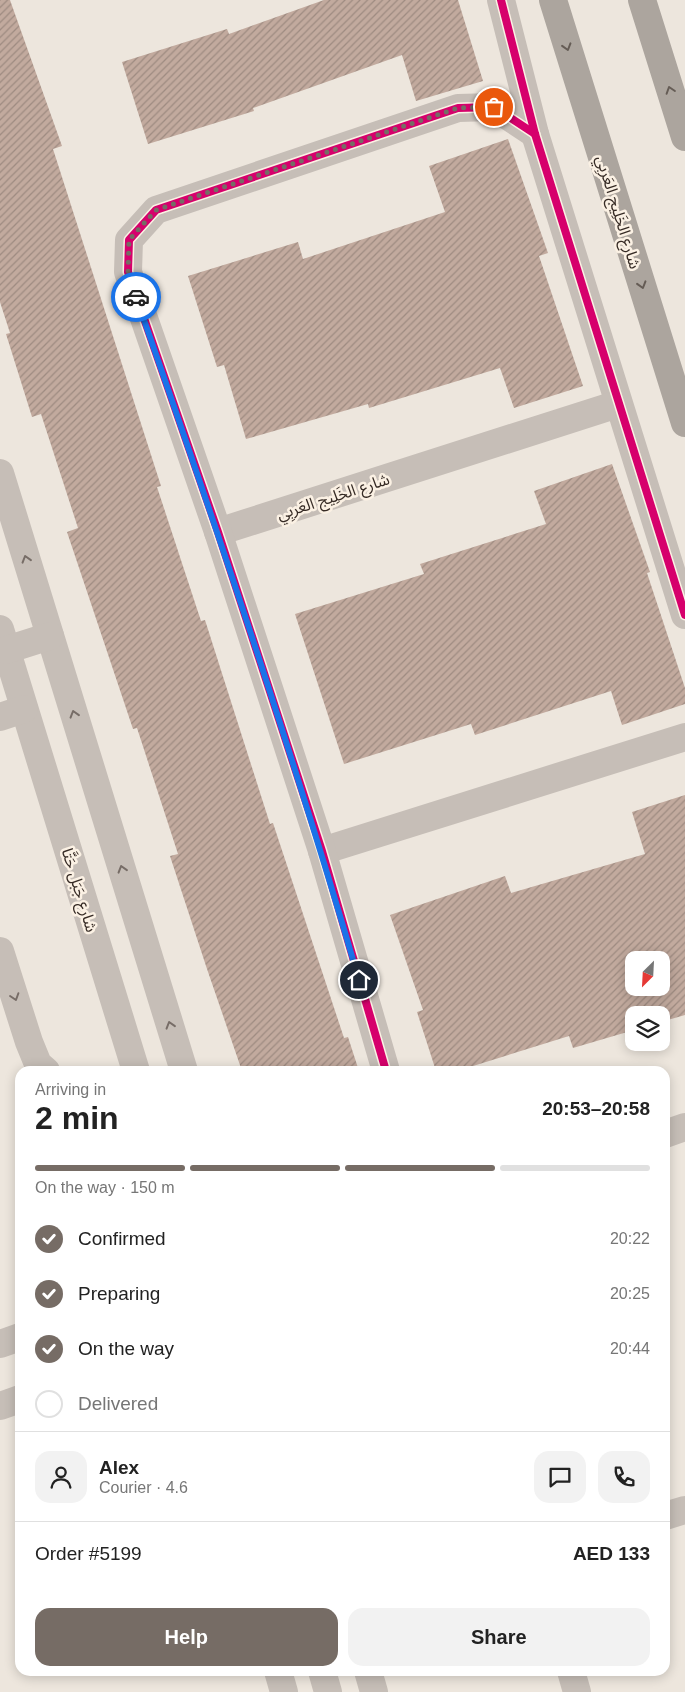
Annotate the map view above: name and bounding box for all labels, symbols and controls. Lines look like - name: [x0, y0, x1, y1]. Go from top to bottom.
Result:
- one-way arrow: [562, 42, 572, 50]
- pin: [473, 86, 515, 128]
- one-way arrow: [666, 87, 676, 95]
- icon: bag: [480, 93, 508, 121]
- street label: شارع الخَلِيج العَربِي: [589, 153, 644, 272]
- courier: [111, 272, 161, 322]
- one-way arrow: [636, 281, 646, 289]
- icon: car: [122, 283, 150, 311]
- street label: شارع الخَلِيج العَربِي: [275, 470, 393, 527]
- one-way arrow: [22, 555, 32, 563]
- one-way arrow: [70, 710, 80, 719]
- street label: شارع جَبَل حَتَّا: [55, 846, 102, 935]
- one-way arrow: [118, 866, 128, 874]
- north arrow: [625, 951, 670, 996]
- map controls: [625, 951, 670, 1051]
- pin: [338, 959, 380, 1001]
- icon: home: [345, 966, 373, 994]
- one-way arrow: [9, 993, 19, 1001]
- button: layers: [625, 1006, 670, 1051]
- one-way arrow: [166, 1021, 176, 1029]
- text: Arriving in: [35, 1081, 106, 1098]
- text: 20:53–20:58: [542, 1098, 650, 1119]
- text: 2 min: [35, 1100, 119, 1136]
- text: On the way · 150 m: [35, 1179, 175, 1196]
- icon: check: [35, 1225, 63, 1253]
- text: Confirmed: [78, 1228, 166, 1249]
- text: 20:22: [610, 1230, 650, 1247]
- icon: check: [35, 1280, 63, 1308]
- text: Preparing: [78, 1283, 160, 1304]
- text: 20:25: [610, 1285, 650, 1302]
- icon: check: [35, 1335, 63, 1363]
- text: On the way: [78, 1338, 174, 1359]
- text: 20:44: [610, 1340, 650, 1357]
- text: Delivered: [78, 1393, 158, 1414]
- button: person: [35, 1451, 87, 1503]
- button: chat: [534, 1451, 586, 1503]
- button: phone: [598, 1451, 650, 1503]
- text: Alex: [99, 1457, 139, 1478]
- text: Courier · 4.6: [99, 1479, 188, 1496]
- text: Order #5199: [35, 1543, 142, 1564]
- text: AED 133: [573, 1543, 650, 1564]
- button: Help: [35, 1608, 338, 1666]
- button: Share: [348, 1608, 650, 1666]

